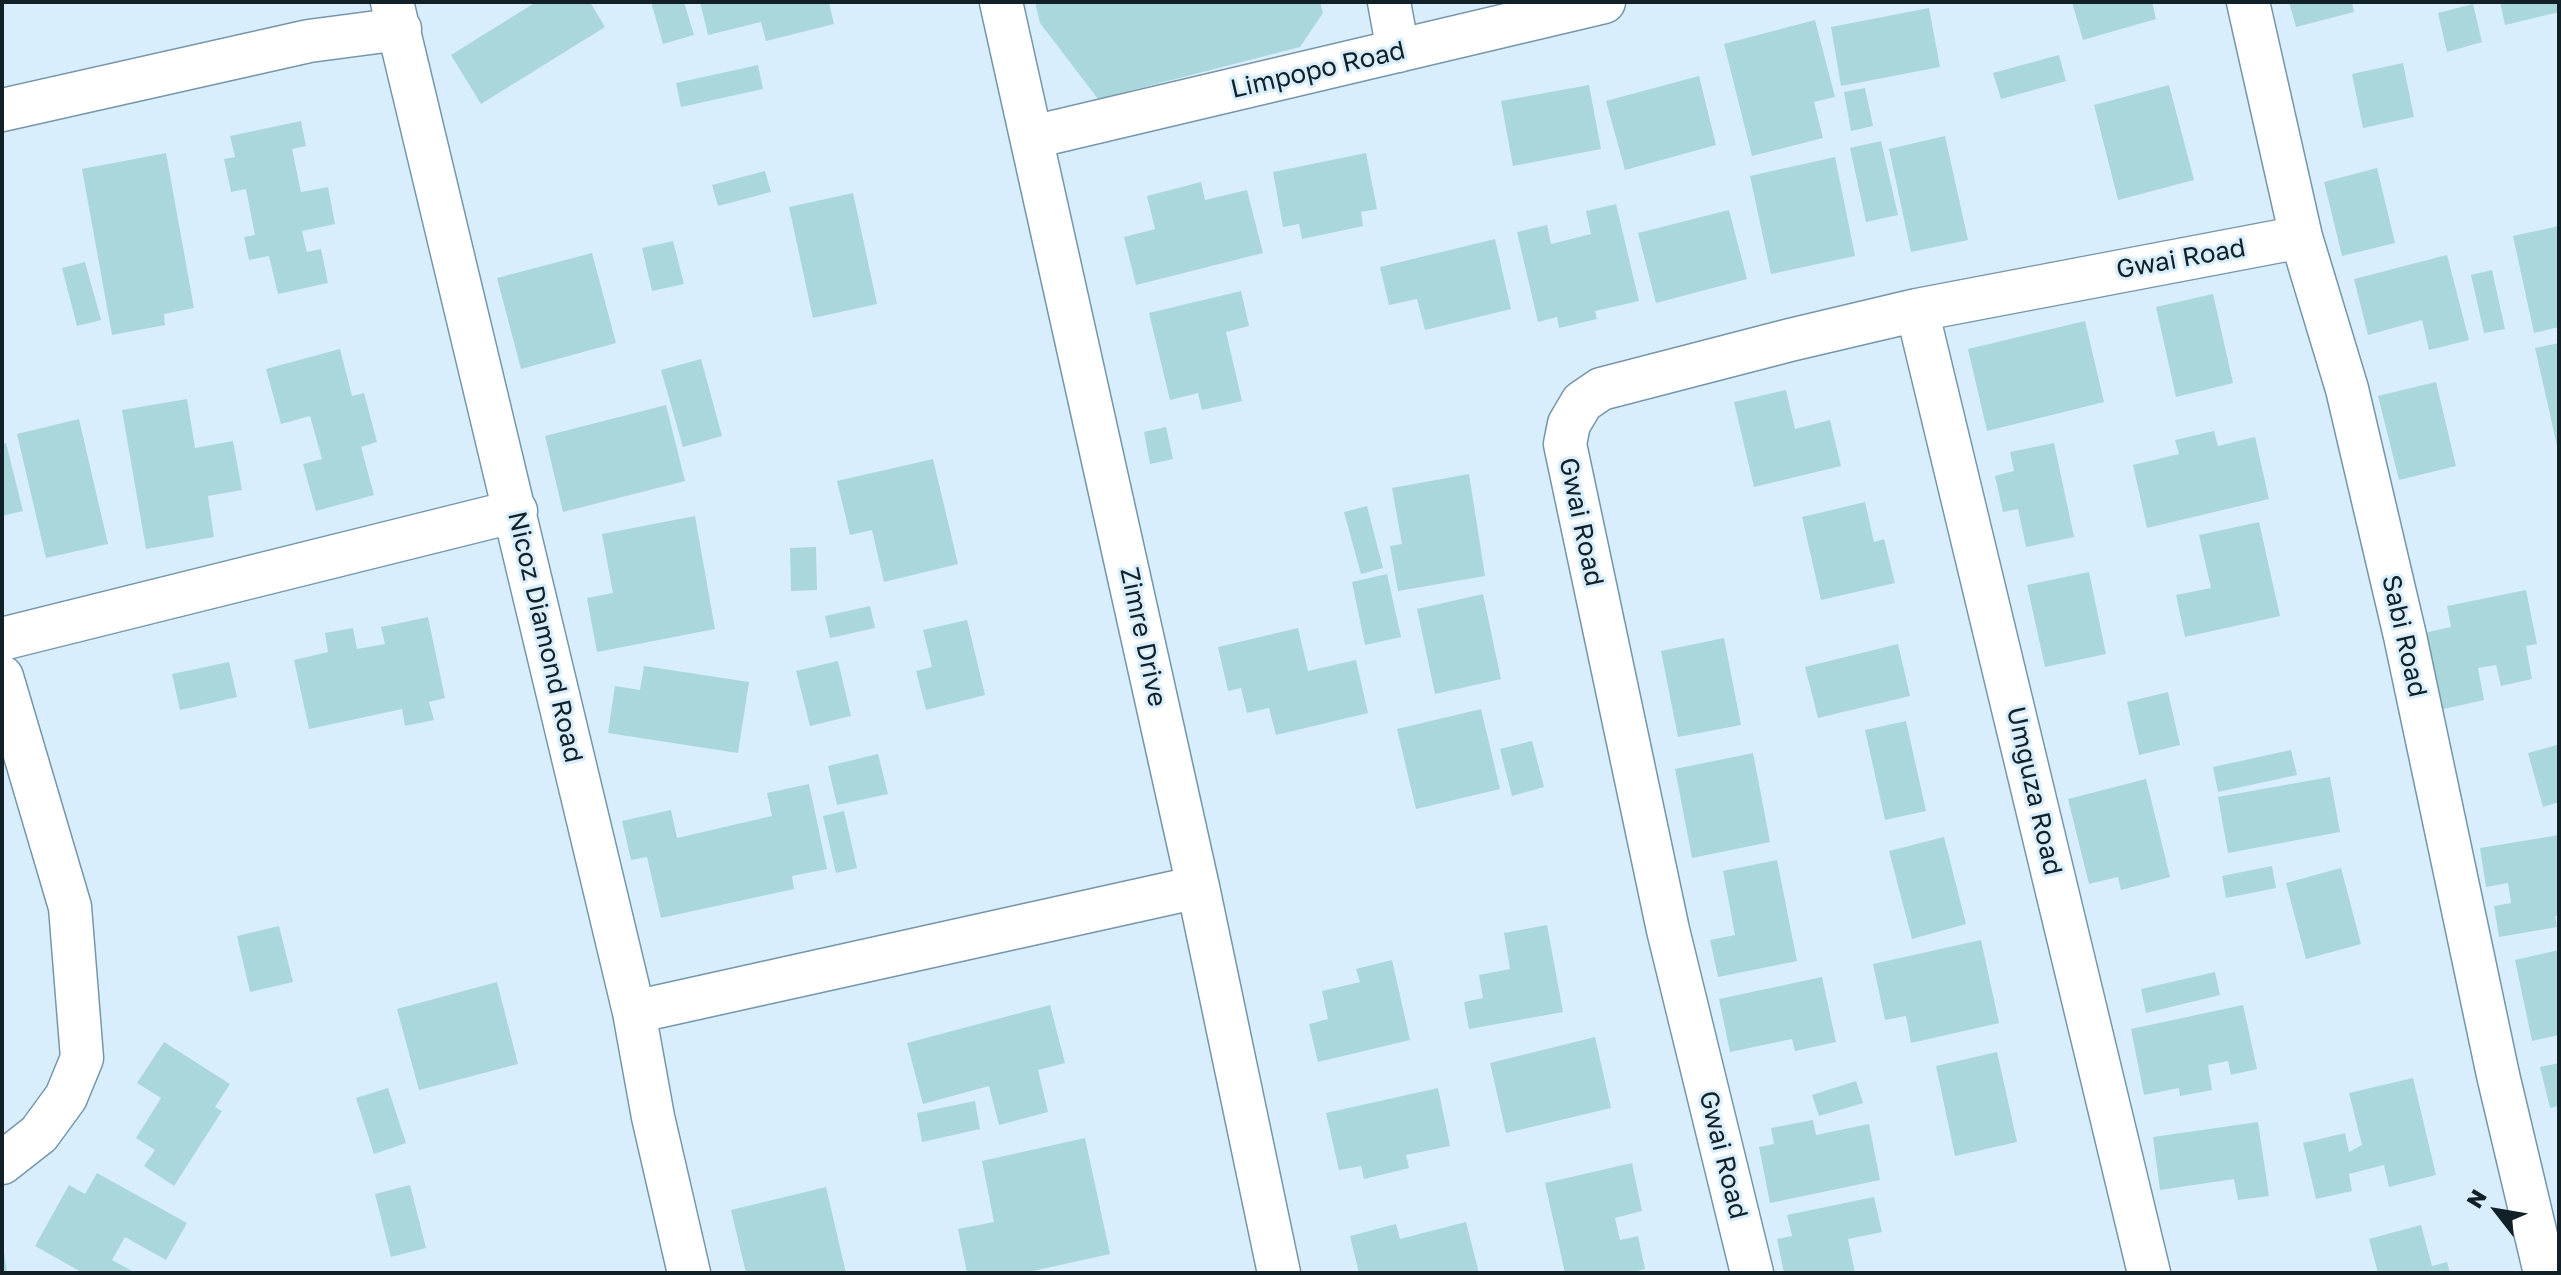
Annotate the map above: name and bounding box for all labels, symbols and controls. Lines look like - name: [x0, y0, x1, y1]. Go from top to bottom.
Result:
- street label: Limpopo Road: [1228, 35, 1408, 105]
- street label: Gwai Road: [2114, 232, 2248, 286]
- street label: Gwai Road: [1552, 455, 1610, 589]
- street label: Nicoz Diamond Road: [501, 508, 589, 766]
- street label: Zimre Drive: [1113, 565, 1173, 709]
- street label: Sabi Road: [2375, 572, 2433, 700]
- street label: Umguza Road: [1999, 704, 2069, 878]
- street label: Gwai Road: [1692, 1088, 1754, 1222]
- north arrow: [2457, 1171, 2537, 1251]
- text: N: [2460, 1184, 2492, 1213]

